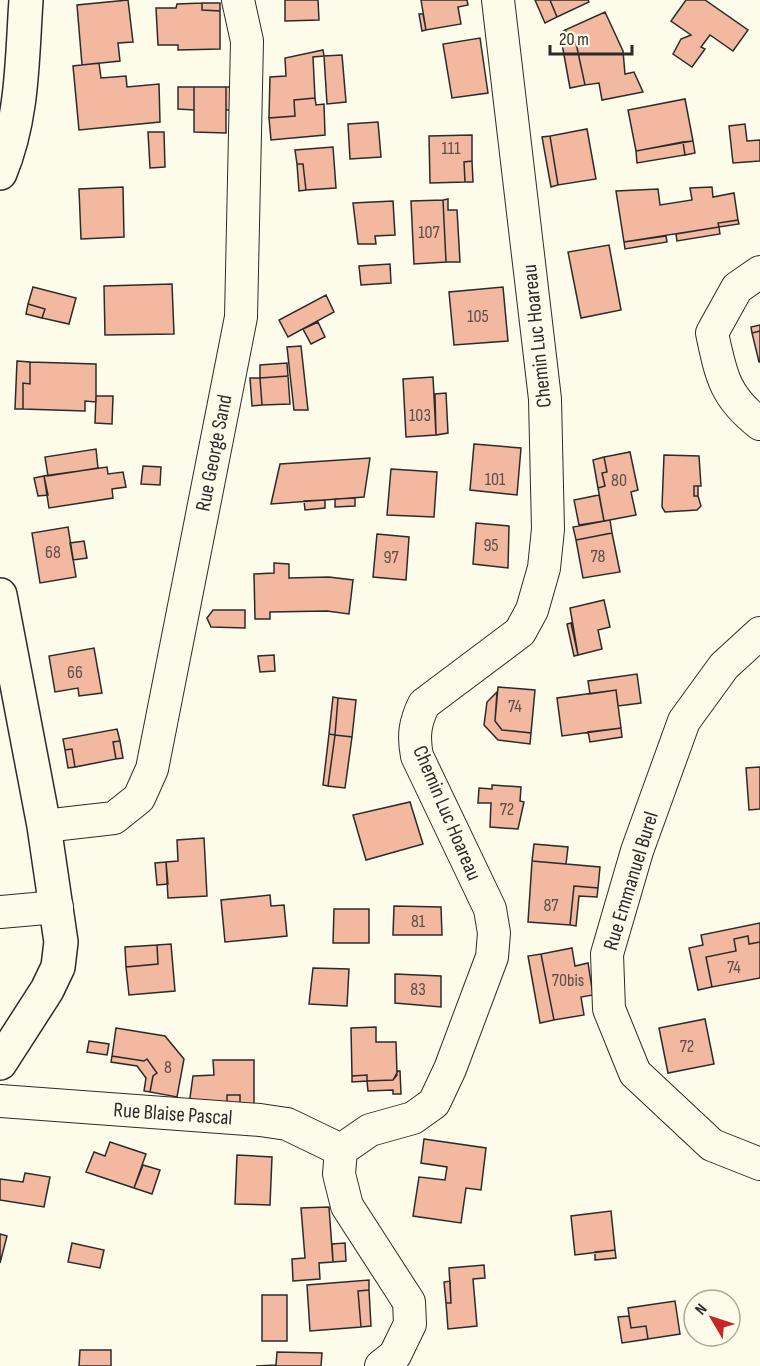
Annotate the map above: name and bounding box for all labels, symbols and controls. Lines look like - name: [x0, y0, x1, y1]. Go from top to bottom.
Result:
- scale bar: [550, 18, 632, 56]
- text: 20 m: [559, 29, 589, 50]
- house number: 111: [442, 138, 461, 159]
- house number: 107: [418, 222, 441, 243]
- street label: Chemin Luc Hoareau: [517, 263, 557, 409]
- house number: 105: [467, 306, 489, 327]
- street label: Rue George Sand: [190, 393, 238, 513]
- house number: 103: [409, 405, 431, 426]
- house number: 101: [485, 469, 506, 490]
- house number: 80: [611, 470, 627, 491]
- house number: 95: [483, 535, 499, 556]
- house number: 68: [45, 542, 61, 563]
- house number: 78: [590, 546, 606, 567]
- house number: 97: [383, 547, 399, 568]
- house number: 66: [67, 662, 83, 683]
- house number: 74: [508, 696, 522, 717]
- street label: Chemin Luc Hoareau: [407, 742, 487, 884]
- house number: 72: [500, 799, 514, 820]
- street label: Rue Emmanuel Burel: [598, 809, 664, 953]
- house number: 87: [543, 895, 559, 916]
- house number: 81: [411, 911, 426, 932]
- house number: 74: [727, 957, 741, 978]
- house number: 70bis: [552, 970, 584, 991]
- house number: 83: [410, 979, 426, 1000]
- house number: 72: [680, 1036, 694, 1057]
- house number: 8: [164, 1057, 172, 1078]
- street label: Rue Blaise Pascal: [113, 1097, 233, 1131]
- north arrow: [682, 1288, 742, 1348]
- text: N: [691, 1300, 712, 1319]

